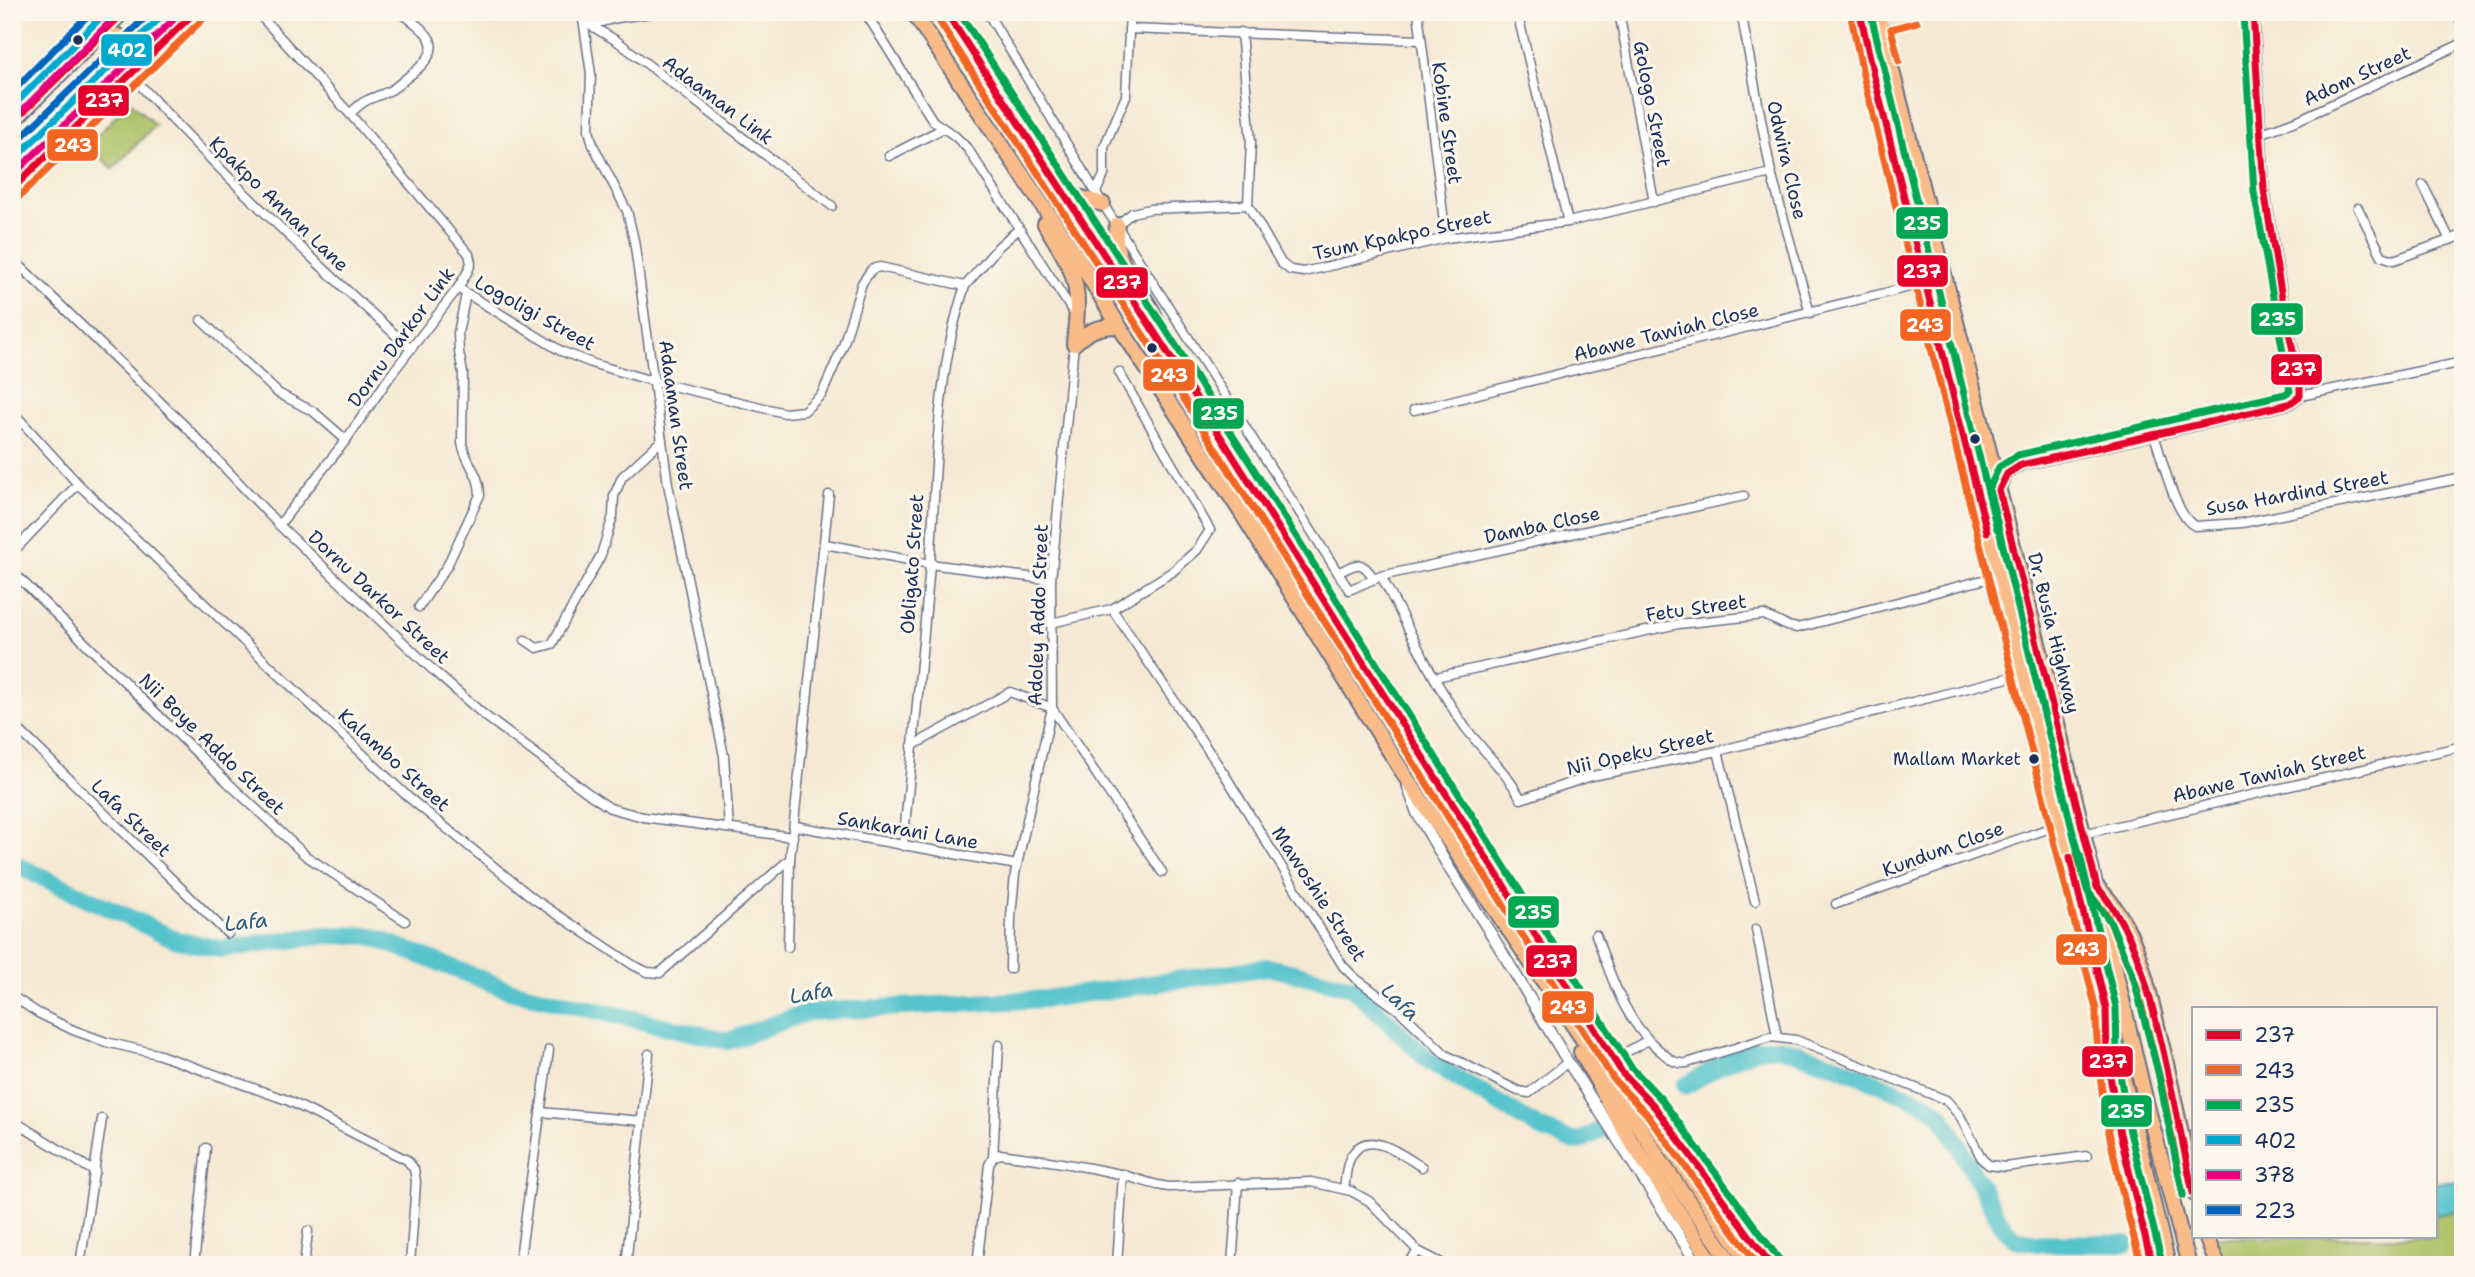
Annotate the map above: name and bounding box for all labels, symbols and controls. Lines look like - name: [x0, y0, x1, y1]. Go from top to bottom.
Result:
- unlabelled marker: [71, 33, 85, 47]
- line badge: 402: [100, 33, 153, 67]
- text: 402: [107, 38, 147, 63]
- street label: Gologo Street: [1628, 39, 1676, 169]
- street label: Adom Street: [2299, 40, 2415, 112]
- street label: Adaaman Link: [657, 50, 779, 150]
- street label: Kobine Street: [1426, 60, 1468, 186]
- line badge: 237: [77, 84, 130, 117]
- text: 237: [85, 88, 123, 113]
- street label: Odwira Close: [1761, 98, 1813, 222]
- line badge: 243: [46, 128, 99, 162]
- street label: Kpakpo Annan Lane: [204, 131, 354, 277]
- text: 243: [54, 133, 92, 158]
- street label: Tsum Kpakpo Street: [1311, 204, 1493, 266]
- line badge: 235: [1895, 206, 1949, 240]
- text: 235: [1903, 211, 1941, 236]
- line badge: 237: [1896, 254, 1949, 288]
- text: 237: [1903, 259, 1941, 284]
- street label: Dornu Darkor Link: [342, 262, 460, 412]
- line badge: 237: [1095, 266, 1149, 299]
- street label: Logoligi Street: [470, 270, 600, 356]
- text: 237: [1103, 270, 1141, 295]
- street label: Abawe Tawiah Close: [1571, 297, 1761, 367]
- line badge: 235: [2250, 302, 2304, 336]
- text: 235: [2258, 307, 2296, 332]
- line badge: 243: [1899, 308, 1952, 342]
- text: 243: [1906, 313, 1944, 338]
- street label: Adaaman Street: [653, 338, 699, 492]
- unlabelled marker: [1145, 341, 1159, 355]
- line badge: 237: [2270, 353, 2323, 386]
- text: 237: [2278, 357, 2316, 382]
- line badge: 243: [1142, 358, 1196, 392]
- text: 243: [1150, 363, 1188, 388]
- line badge: 235: [1192, 397, 1245, 430]
- text: 235: [1200, 401, 1238, 426]
- unlabelled marker: [1968, 432, 1982, 446]
- street label: Susa Hardind Street: [2204, 465, 2390, 521]
- street label: Obligato Street: [895, 493, 929, 635]
- street label: Damba Close: [1482, 501, 1602, 549]
- street label: Adoley Addo Street: [1022, 524, 1054, 706]
- street label: Dornu Darkor Street: [303, 525, 455, 669]
- street label: Dr. Busia Highway: [2022, 550, 2086, 716]
- street label: Fetu Street: [1644, 589, 1748, 627]
- street label: Nii Boye Addo Street: [134, 668, 290, 820]
- street label: Kalambo Street: [333, 703, 455, 817]
- street label: Nii Opeku Street: [1564, 723, 1716, 781]
- street label: Abawe Tawiah Street: [2170, 740, 2368, 808]
- place label: Mallam Market: [1893, 748, 2021, 770]
- marker: Mallam Market: [2027, 752, 2041, 766]
- street label: Lafa Street: [86, 774, 176, 862]
- street label: Sankarani Lane: [836, 805, 980, 855]
- street label: Kundum Close: [1879, 815, 2007, 883]
- street label: Mawoshie Street: [1266, 822, 1372, 966]
- line badge: 235: [1507, 895, 1560, 929]
- text: 235: [1514, 900, 1552, 925]
- water label: Lafa: [223, 906, 269, 938]
- line badge: 243: [2055, 933, 2108, 966]
- text: 243: [2062, 937, 2100, 962]
- line badge: 237: [1525, 944, 1578, 978]
- text: 237: [1533, 949, 1571, 974]
- water label: Lafa: [787, 975, 835, 1011]
- water label: Lafa: [1375, 977, 1425, 1027]
- line badge: 243: [1541, 990, 1595, 1024]
- text: 243: [1549, 995, 1587, 1020]
- legend: [2192, 1007, 2436, 1238]
- text: 237: [2254, 1021, 2295, 1049]
- line badge: 237: [2081, 1045, 2134, 1078]
- text: 237: [2089, 1049, 2127, 1074]
- text: 243: [2254, 1057, 2295, 1085]
- text: 235: [2254, 1091, 2295, 1119]
- line badge: 235: [2100, 1094, 2153, 1128]
- text: 235: [2107, 1099, 2145, 1124]
- text: 402: [2254, 1127, 2297, 1155]
- text: 378: [2254, 1161, 2295, 1189]
- text: 223: [2254, 1197, 2296, 1225]

